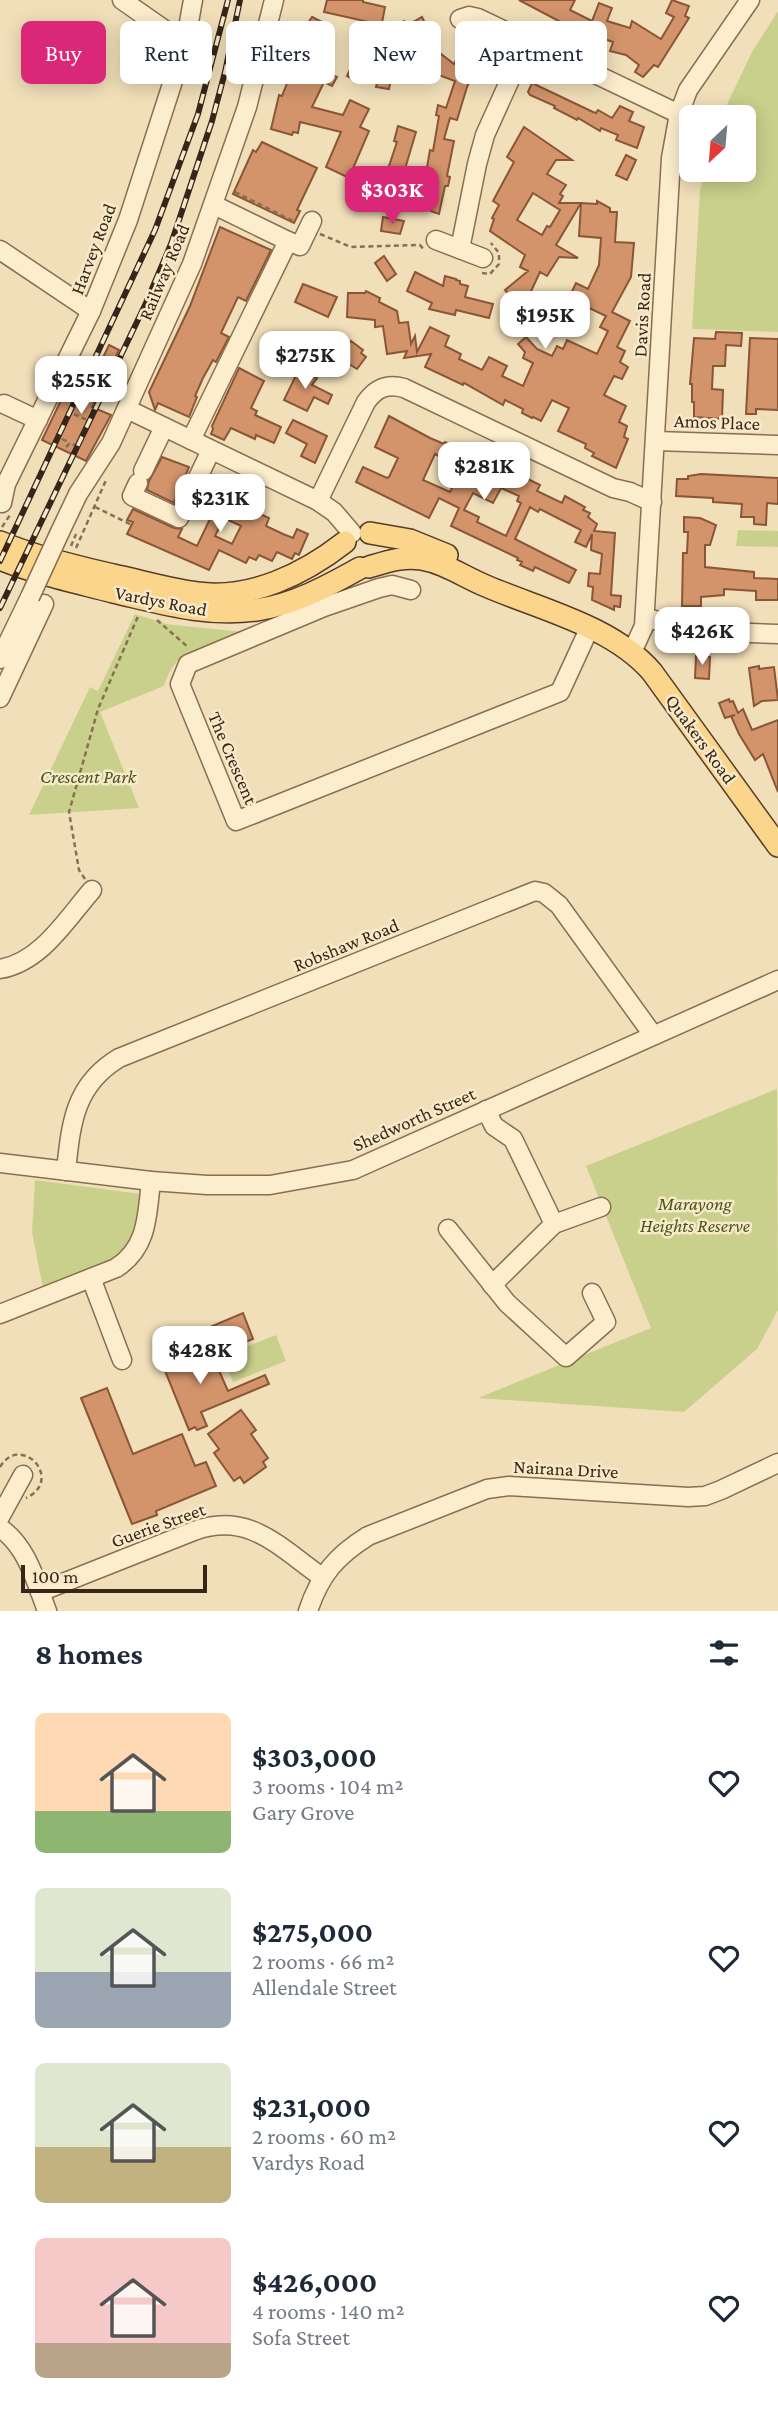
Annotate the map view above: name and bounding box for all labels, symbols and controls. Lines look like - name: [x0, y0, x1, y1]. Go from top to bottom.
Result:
- chip: Buy: [21, 21, 106, 84]
- chip: Rent: [120, 21, 212, 84]
- chip: Filters: [226, 21, 335, 84]
- chip: New: [349, 21, 441, 84]
- chip: Apartment: [455, 21, 607, 84]
- north arrow: [679, 105, 756, 182]
- map controls: [679, 105, 756, 182]
- pin: $303K: [343, 166, 441, 226]
- text: $303K: [361, 176, 423, 202]
- street label: Harvey Road: [66, 201, 120, 297]
- street label: Railway Road: [134, 221, 194, 323]
- street label: Davis Road: [629, 272, 655, 358]
- pin: $195K: [496, 292, 594, 351]
- text: $195K: [516, 301, 574, 327]
- pin: $275K: [256, 332, 354, 391]
- text: $275K: [275, 341, 335, 367]
- pin: $255K: [32, 356, 130, 416]
- text: $255K: [51, 366, 111, 392]
- street label: Amos Place: [674, 410, 760, 434]
- pin: $281K: [435, 442, 533, 502]
- text: $281K: [454, 452, 514, 478]
- pin: $231K: [171, 475, 269, 534]
- text: $231K: [191, 484, 249, 510]
- street label: Vardys Road: [113, 582, 209, 620]
- pin: $426K: [653, 608, 751, 667]
- text: $426K: [671, 617, 733, 643]
- street label: Quakers Road: [662, 690, 740, 788]
- street label: The Crescent: [204, 709, 262, 808]
- park label: Crescent Park: [40, 766, 137, 787]
- street label: Robshaw Road: [290, 914, 402, 976]
- street label: Shedworth Street: [349, 1082, 479, 1155]
- park label: Marayong Heights Reserve: [640, 1193, 750, 1236]
- pin: $428K: [151, 1326, 249, 1386]
- text: $428K: [168, 1336, 232, 1362]
- street label: Nairana Drive: [513, 1456, 619, 1482]
- street label: Guerie Street: [108, 1498, 209, 1552]
- scale bar: [21, 1562, 206, 1594]
- text: 100 m: [32, 1566, 79, 1587]
- icon: filters: [705, 1634, 743, 1672]
- text: 8 homes: [35, 1637, 143, 1670]
- text: $303,000: [252, 1740, 377, 1773]
- icon: home: [91, 1741, 175, 1825]
- icon: heart: [705, 1764, 743, 1802]
- text: 3 rooms · 104 m²: [252, 1773, 404, 1799]
- text: Gary Grove: [252, 1799, 354, 1825]
- text: $275,000: [252, 1915, 373, 1948]
- icon: home: [91, 1916, 175, 2000]
- icon: heart: [705, 1939, 743, 1977]
- text: 2 rooms · 66 m²: [252, 1948, 395, 1974]
- text: Allendale Street: [252, 1974, 397, 2000]
- text: $231,000: [252, 2090, 371, 2123]
- icon: home: [91, 2091, 175, 2175]
- icon: heart: [705, 2114, 743, 2152]
- text: 2 rooms · 60 m²: [252, 2123, 396, 2149]
- text: Vardys Road: [252, 2149, 365, 2175]
- text: $426,000: [252, 2265, 377, 2298]
- icon: home: [91, 2266, 175, 2350]
- icon: heart: [705, 2289, 743, 2327]
- text: 4 rooms · 140 m²: [252, 2298, 404, 2324]
- text: Sofa Street: [252, 2324, 350, 2350]

